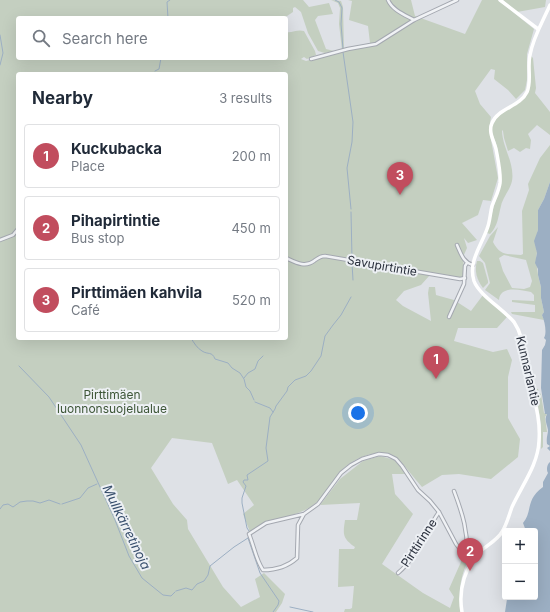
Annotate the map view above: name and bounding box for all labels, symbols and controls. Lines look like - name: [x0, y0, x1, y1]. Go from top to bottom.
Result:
- search box: [16, 16, 288, 60]
- icon: search: [30, 27, 52, 49]
- text: Search here: [62, 29, 148, 48]
- text: Nearby: [32, 88, 93, 108]
- text: 3 results: [219, 90, 272, 106]
- text: Kuckubacka: [71, 139, 162, 158]
- text: 1: [43, 148, 49, 164]
- text: 200 m: [232, 148, 271, 164]
- text: Place: [71, 158, 105, 174]
- pin: 3: [387, 162, 413, 195]
- text: Pihapirtintie: [71, 211, 160, 230]
- text: 2: [42, 220, 50, 236]
- text: 450 m: [231, 220, 271, 236]
- text: Bus stop: [71, 230, 124, 246]
- street label: Savupirtintie: [346, 252, 418, 279]
- text: Pirttimäen kahvila: [71, 283, 202, 302]
- text: 3: [42, 292, 50, 308]
- text: 520 m: [232, 292, 271, 308]
- text: Café: [71, 302, 100, 318]
- street label: Kunnarlantie: [513, 335, 544, 407]
- pin: 1: [423, 346, 449, 379]
- park label: Pirttimäen luonnonsuojelualue: [57, 387, 167, 416]
- your location: [348, 403, 368, 423]
- water label: Mullkärretinoja: [100, 482, 154, 572]
- street label: Pirttirinne: [397, 516, 440, 570]
- map controls: [502, 528, 538, 600]
- button: +: [502, 528, 538, 564]
- pin: 2: [457, 538, 483, 571]
- button: −: [502, 564, 538, 600]

